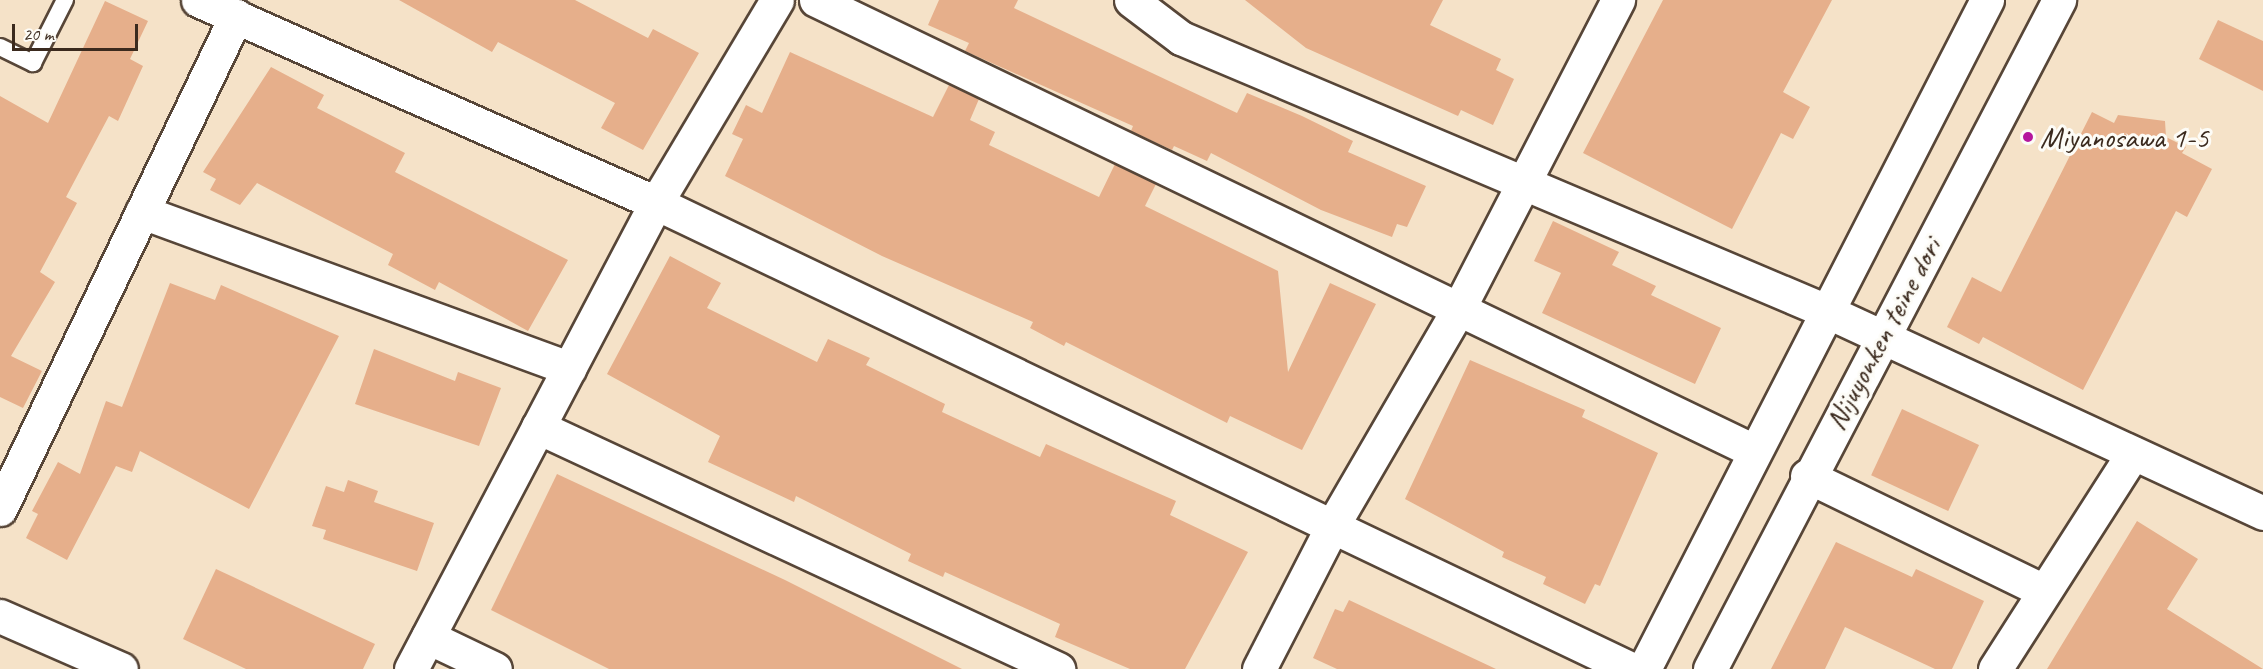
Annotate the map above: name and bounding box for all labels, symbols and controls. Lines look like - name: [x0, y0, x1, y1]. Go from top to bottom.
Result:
- scale bar: [15, 12, 141, 50]
- text: 20 m: [23, 23, 54, 45]
- place label: Miyanosawa 1-5: [2040, 119, 2208, 155]
- marker: Miyanosawa 1-5: [2021, 130, 2035, 144]
- street label: Nijuyonken teine dori: [1817, 232, 1949, 436]

